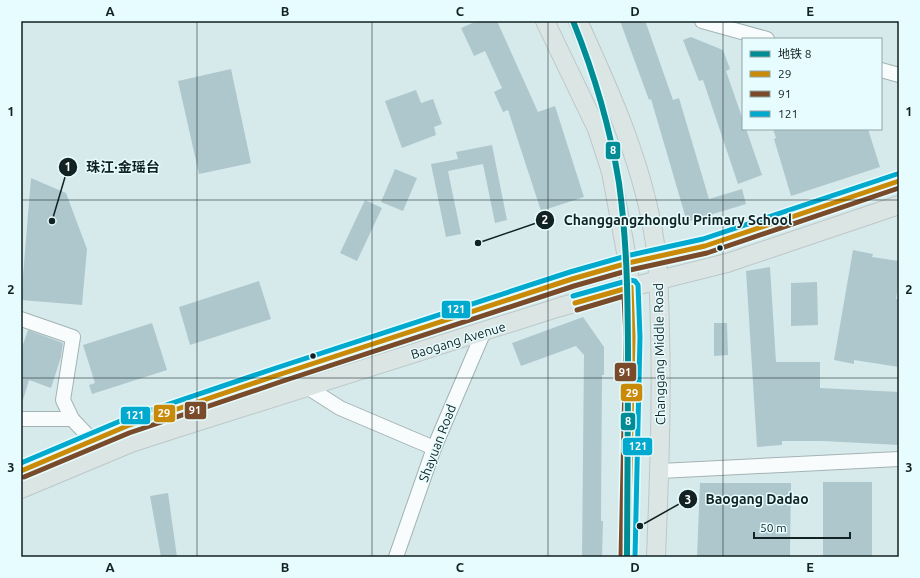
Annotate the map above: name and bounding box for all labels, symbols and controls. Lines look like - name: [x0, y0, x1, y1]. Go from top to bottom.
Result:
- text: A: [105, 4, 115, 18]
- text: B: [281, 4, 290, 18]
- text: C: [456, 4, 465, 18]
- text: D: [630, 4, 640, 18]
- text: E: [806, 4, 814, 18]
- legend: [742, 38, 882, 130]
- text: 地铁 8: [778, 47, 812, 60]
- text: 29: [778, 67, 792, 80]
- text: 91: [778, 87, 792, 100]
- text: 1: [7, 104, 15, 118]
- text: 1: [905, 104, 913, 118]
- text: 121: [778, 107, 798, 120]
- line badge: 8: [605, 141, 621, 160]
- text: 8: [610, 144, 616, 156]
- callout: 珠江·金瑶台: [58, 154, 168, 180]
- text: 珠江·金瑶台: [86, 159, 160, 175]
- text: 1: [65, 160, 71, 173]
- callout: Changgangzhonglu Primary School: [535, 207, 800, 233]
- text: Changgangzhonglu Primary School: [564, 212, 792, 228]
- text: 2: [542, 213, 549, 226]
- unlabelled marker: [715, 243, 725, 253]
- text: 2: [7, 282, 15, 296]
- text: 2: [905, 282, 913, 296]
- street label: Changgang Middle Road: [651, 283, 667, 425]
- line badge: 121: [441, 300, 471, 319]
- text: 121: [447, 303, 465, 315]
- street label: Baogang Avenue: [409, 319, 507, 361]
- unlabelled marker: [308, 351, 318, 361]
- line badge: 91: [614, 362, 637, 382]
- text: 91: [619, 366, 631, 378]
- line badge: 29: [620, 383, 643, 402]
- text: 29: [626, 387, 638, 399]
- line badge: 91: [184, 401, 207, 420]
- street label: Shayuan Road: [416, 402, 458, 484]
- line badge: 29: [153, 404, 176, 423]
- text: 91: [189, 404, 201, 416]
- line badge: 121: [120, 406, 151, 425]
- text: 29: [158, 407, 170, 419]
- text: 121: [126, 409, 144, 421]
- line badge: 8: [620, 412, 636, 431]
- text: 8: [625, 415, 631, 427]
- line badge: 121: [622, 437, 653, 456]
- text: 121: [629, 440, 647, 452]
- text: 3: [7, 460, 15, 474]
- text: 3: [905, 460, 913, 474]
- callout: Baogang Dadao: [678, 486, 817, 512]
- text: Baogang Dadao: [705, 491, 809, 507]
- text: 3: [685, 493, 691, 506]
- scale bar: [754, 514, 850, 540]
- text: 50 m: [760, 521, 787, 534]
- text: A: [105, 560, 115, 574]
- text: B: [281, 560, 290, 574]
- text: C: [456, 560, 465, 574]
- text: D: [630, 560, 640, 574]
- text: E: [806, 560, 814, 574]

